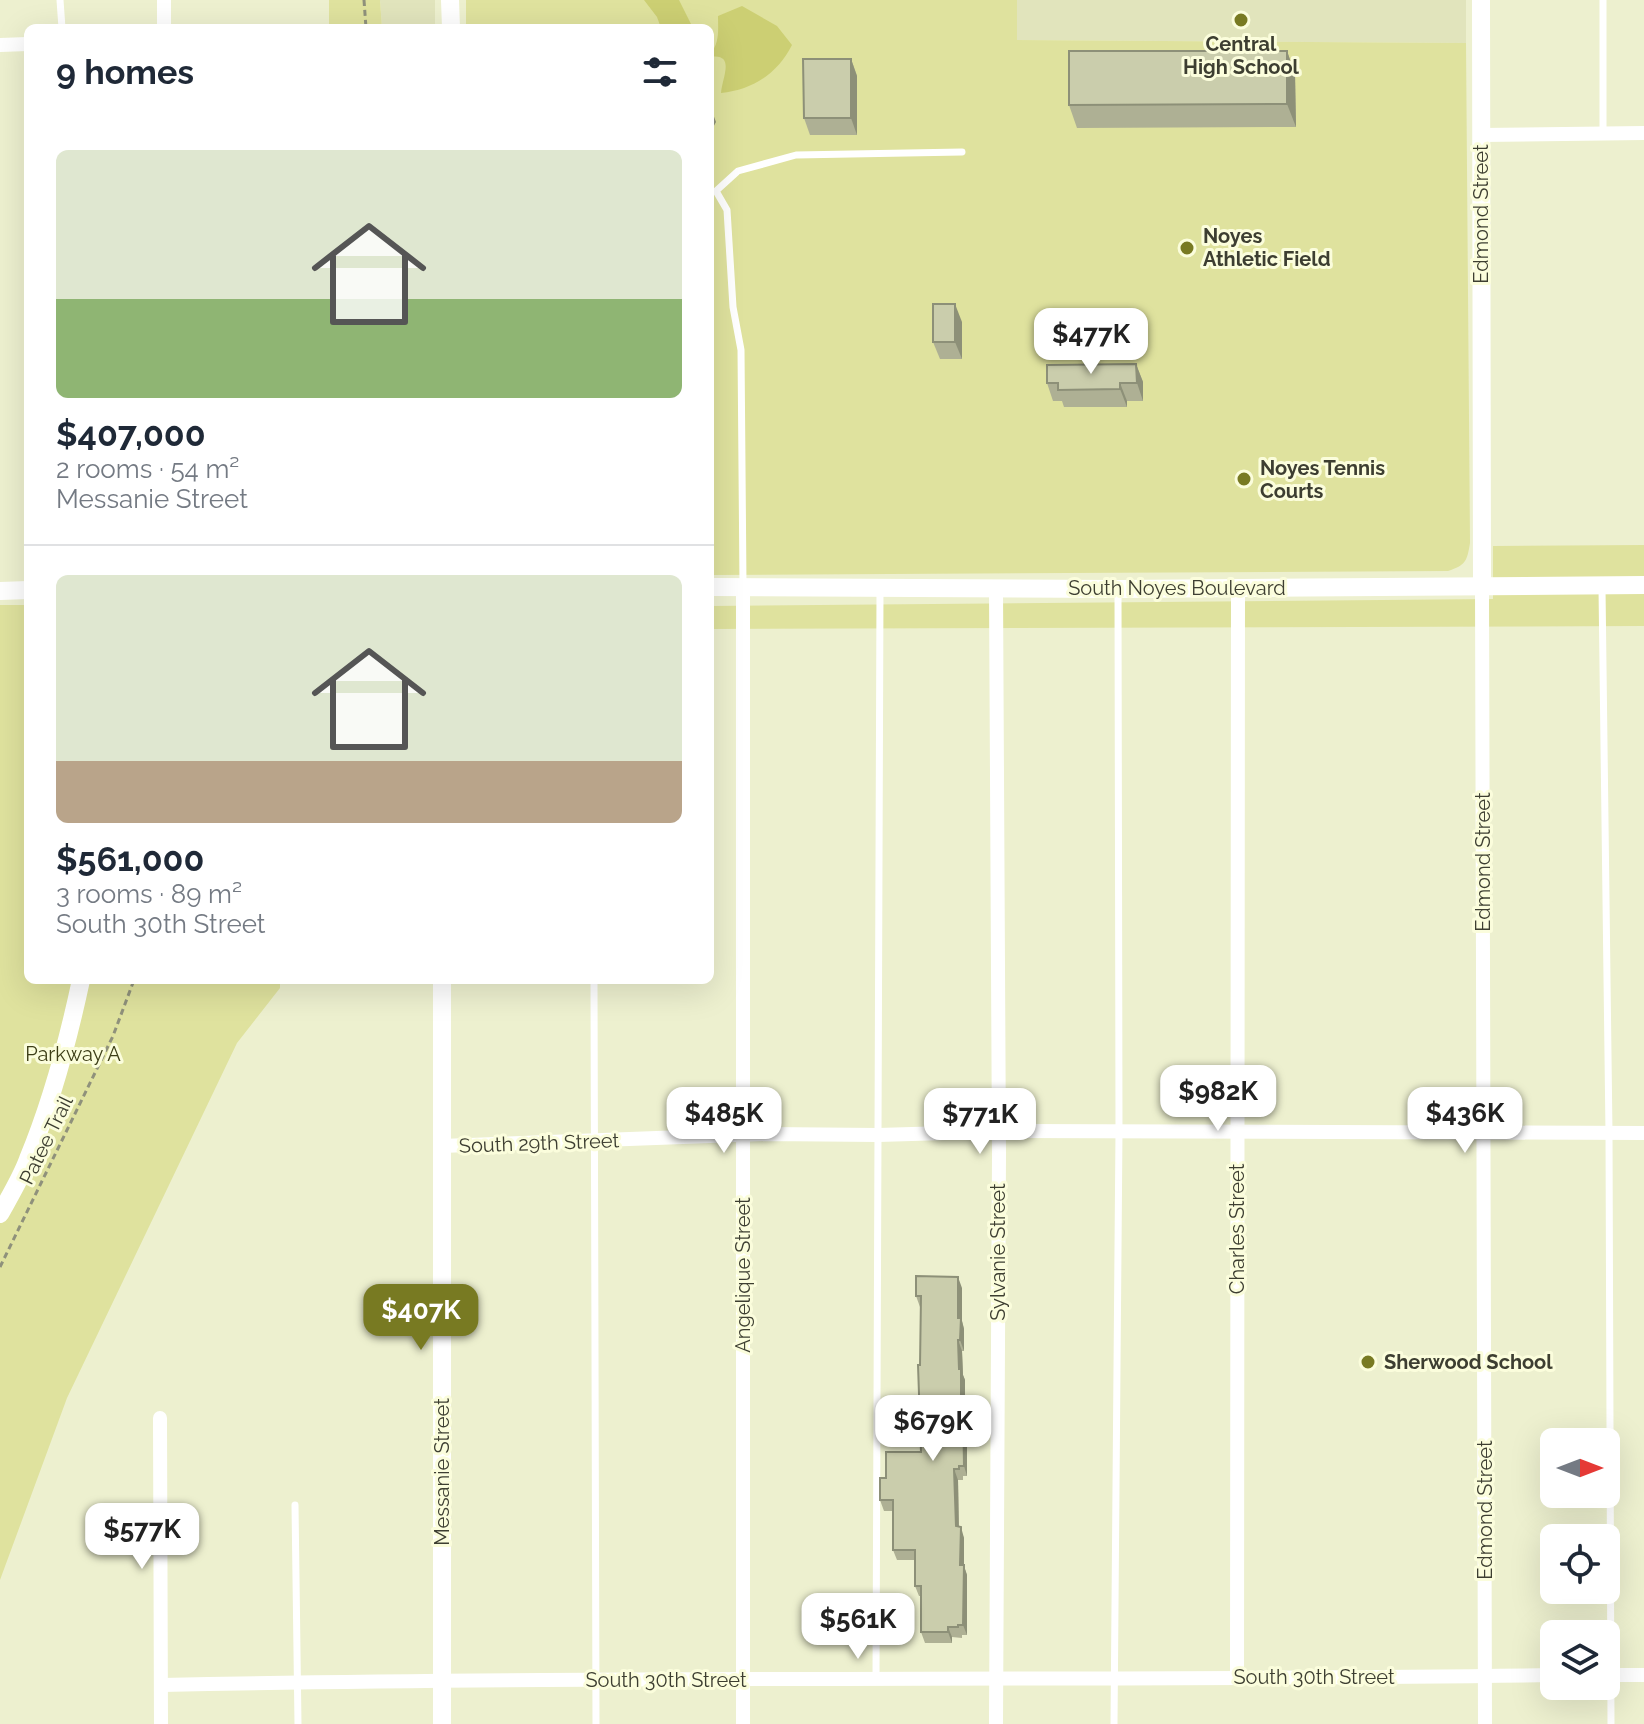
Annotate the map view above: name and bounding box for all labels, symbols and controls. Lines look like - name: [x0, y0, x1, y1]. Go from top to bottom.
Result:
- marker: Central High School: [1232, 11, 1250, 29]
- place label: Central High School: [1183, 32, 1300, 79]
- icon: filters: [638, 50, 682, 94]
- text: 9 homes: [56, 52, 194, 92]
- street label: Edmond Street: [1469, 144, 1493, 284]
- icon: home: [297, 202, 441, 346]
- place label: Noyes Athletic Field: [1203, 224, 1331, 271]
- marker: Noyes Athletic Field: [1178, 239, 1196, 257]
- pin: $477K: [1035, 308, 1147, 376]
- text: $477K: [1052, 319, 1130, 349]
- text: $407,000: [56, 414, 206, 454]
- text: 2 rooms · 54 m²: [56, 454, 239, 484]
- place label: Noyes Tennis Courts: [1260, 456, 1385, 503]
- marker: Noyes Tennis Courts: [1235, 470, 1253, 488]
- text: Messanie Street: [56, 484, 248, 514]
- street label: South Noyes Boulevard: [1068, 576, 1286, 600]
- icon: home: [297, 627, 441, 771]
- street label: Edmond Street: [1471, 792, 1495, 932]
- text: $561,000: [56, 839, 204, 879]
- text: 3 rooms · 89 m²: [56, 879, 242, 909]
- text: South 30th Street: [56, 909, 266, 939]
- park label: Parkway A: [25, 1042, 121, 1066]
- pin: $982K: [1162, 1065, 1274, 1133]
- text: $982K: [1178, 1076, 1258, 1106]
- pin: $485K: [668, 1087, 780, 1155]
- pin: $436K: [1409, 1087, 1521, 1155]
- pin: $771K: [924, 1088, 1036, 1156]
- street label: Patee Trail: [14, 1091, 78, 1188]
- text: $485K: [685, 1098, 763, 1128]
- text: $436K: [1425, 1098, 1505, 1128]
- text: $771K: [942, 1099, 1018, 1129]
- street label: South 29th Street: [458, 1128, 620, 1158]
- street label: Charles Street: [1225, 1163, 1249, 1294]
- street label: Sylvanie Street: [986, 1183, 1010, 1321]
- street label: Angelique Street: [731, 1197, 755, 1353]
- pin: $407K: [365, 1284, 477, 1352]
- text: $407K: [381, 1295, 461, 1325]
- place label: Sherwood School: [1384, 1350, 1553, 1374]
- marker: Sherwood School: [1359, 1353, 1377, 1371]
- pin: $679K: [877, 1395, 989, 1463]
- street label: Messanie Street: [430, 1398, 454, 1546]
- text: $679K: [893, 1406, 973, 1436]
- north arrow: [1540, 1428, 1620, 1508]
- map controls: [1540, 1428, 1620, 1700]
- street label: Edmond Street: [1473, 1440, 1497, 1580]
- pin: $577K: [86, 1503, 198, 1571]
- text: $577K: [103, 1514, 181, 1544]
- button: locate: [1540, 1524, 1620, 1604]
- pin: $561K: [802, 1593, 914, 1661]
- text: $561K: [820, 1604, 896, 1634]
- button: layers: [1540, 1620, 1620, 1700]
- street label: South 30th Street: [1233, 1665, 1395, 1689]
- street label: South 30th Street: [585, 1668, 747, 1692]

